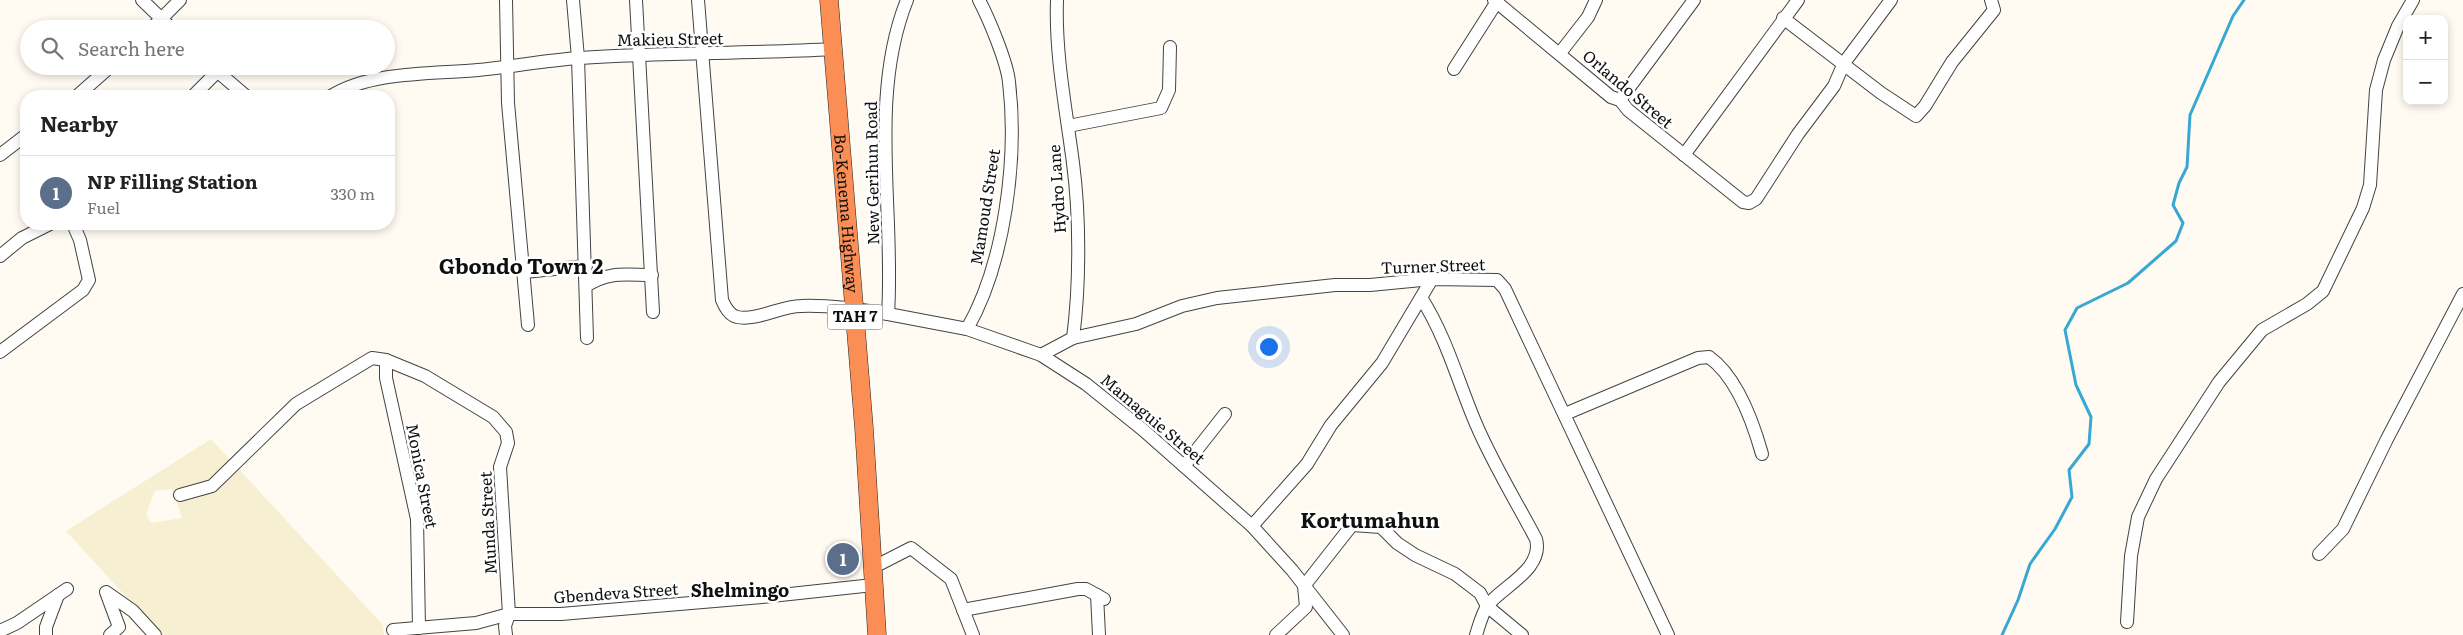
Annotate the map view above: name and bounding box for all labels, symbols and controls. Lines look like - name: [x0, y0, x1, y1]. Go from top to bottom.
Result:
- map controls: [2403, 15, 2448, 105]
- button: +: [2403, 15, 2448, 60]
- search box: [20, 20, 395, 75]
- street label: Makieu Street: [616, 25, 724, 51]
- icon: search: [38, 34, 66, 62]
- text: Search here: [78, 34, 185, 62]
- street label: Orlando Street: [1578, 43, 1680, 134]
- button: −: [2403, 60, 2448, 105]
- street label: New Gerihun Road: [858, 101, 884, 245]
- text: Nearby: [40, 107, 118, 138]
- street label: Bo-Kenema Highway: [829, 133, 866, 295]
- street label: Hydro Lane: [1041, 144, 1071, 234]
- street label: Mamoud Street: [963, 146, 1005, 267]
- text: NP Filling Station: [87, 167, 258, 195]
- text: 1: [53, 181, 59, 205]
- text: 330 m: [330, 181, 375, 205]
- text: Fuel: [87, 195, 120, 219]
- district label: Gbondo Town 2: [439, 249, 603, 280]
- street label: Turner Street: [1380, 251, 1486, 279]
- road number: TAH 7: [828, 304, 882, 330]
- your location: [1256, 334, 1282, 360]
- street label: Mamaguie Street: [1096, 367, 1212, 470]
- street label: Monica Street: [401, 421, 445, 531]
- street label: Munda Street: [472, 470, 502, 575]
- district label: Kortumahun: [1300, 503, 1440, 534]
- pin: 1: [827, 540, 859, 578]
- street label: Gbendeva Street: [553, 576, 680, 608]
- district label: Shelmingo: [691, 576, 789, 603]

